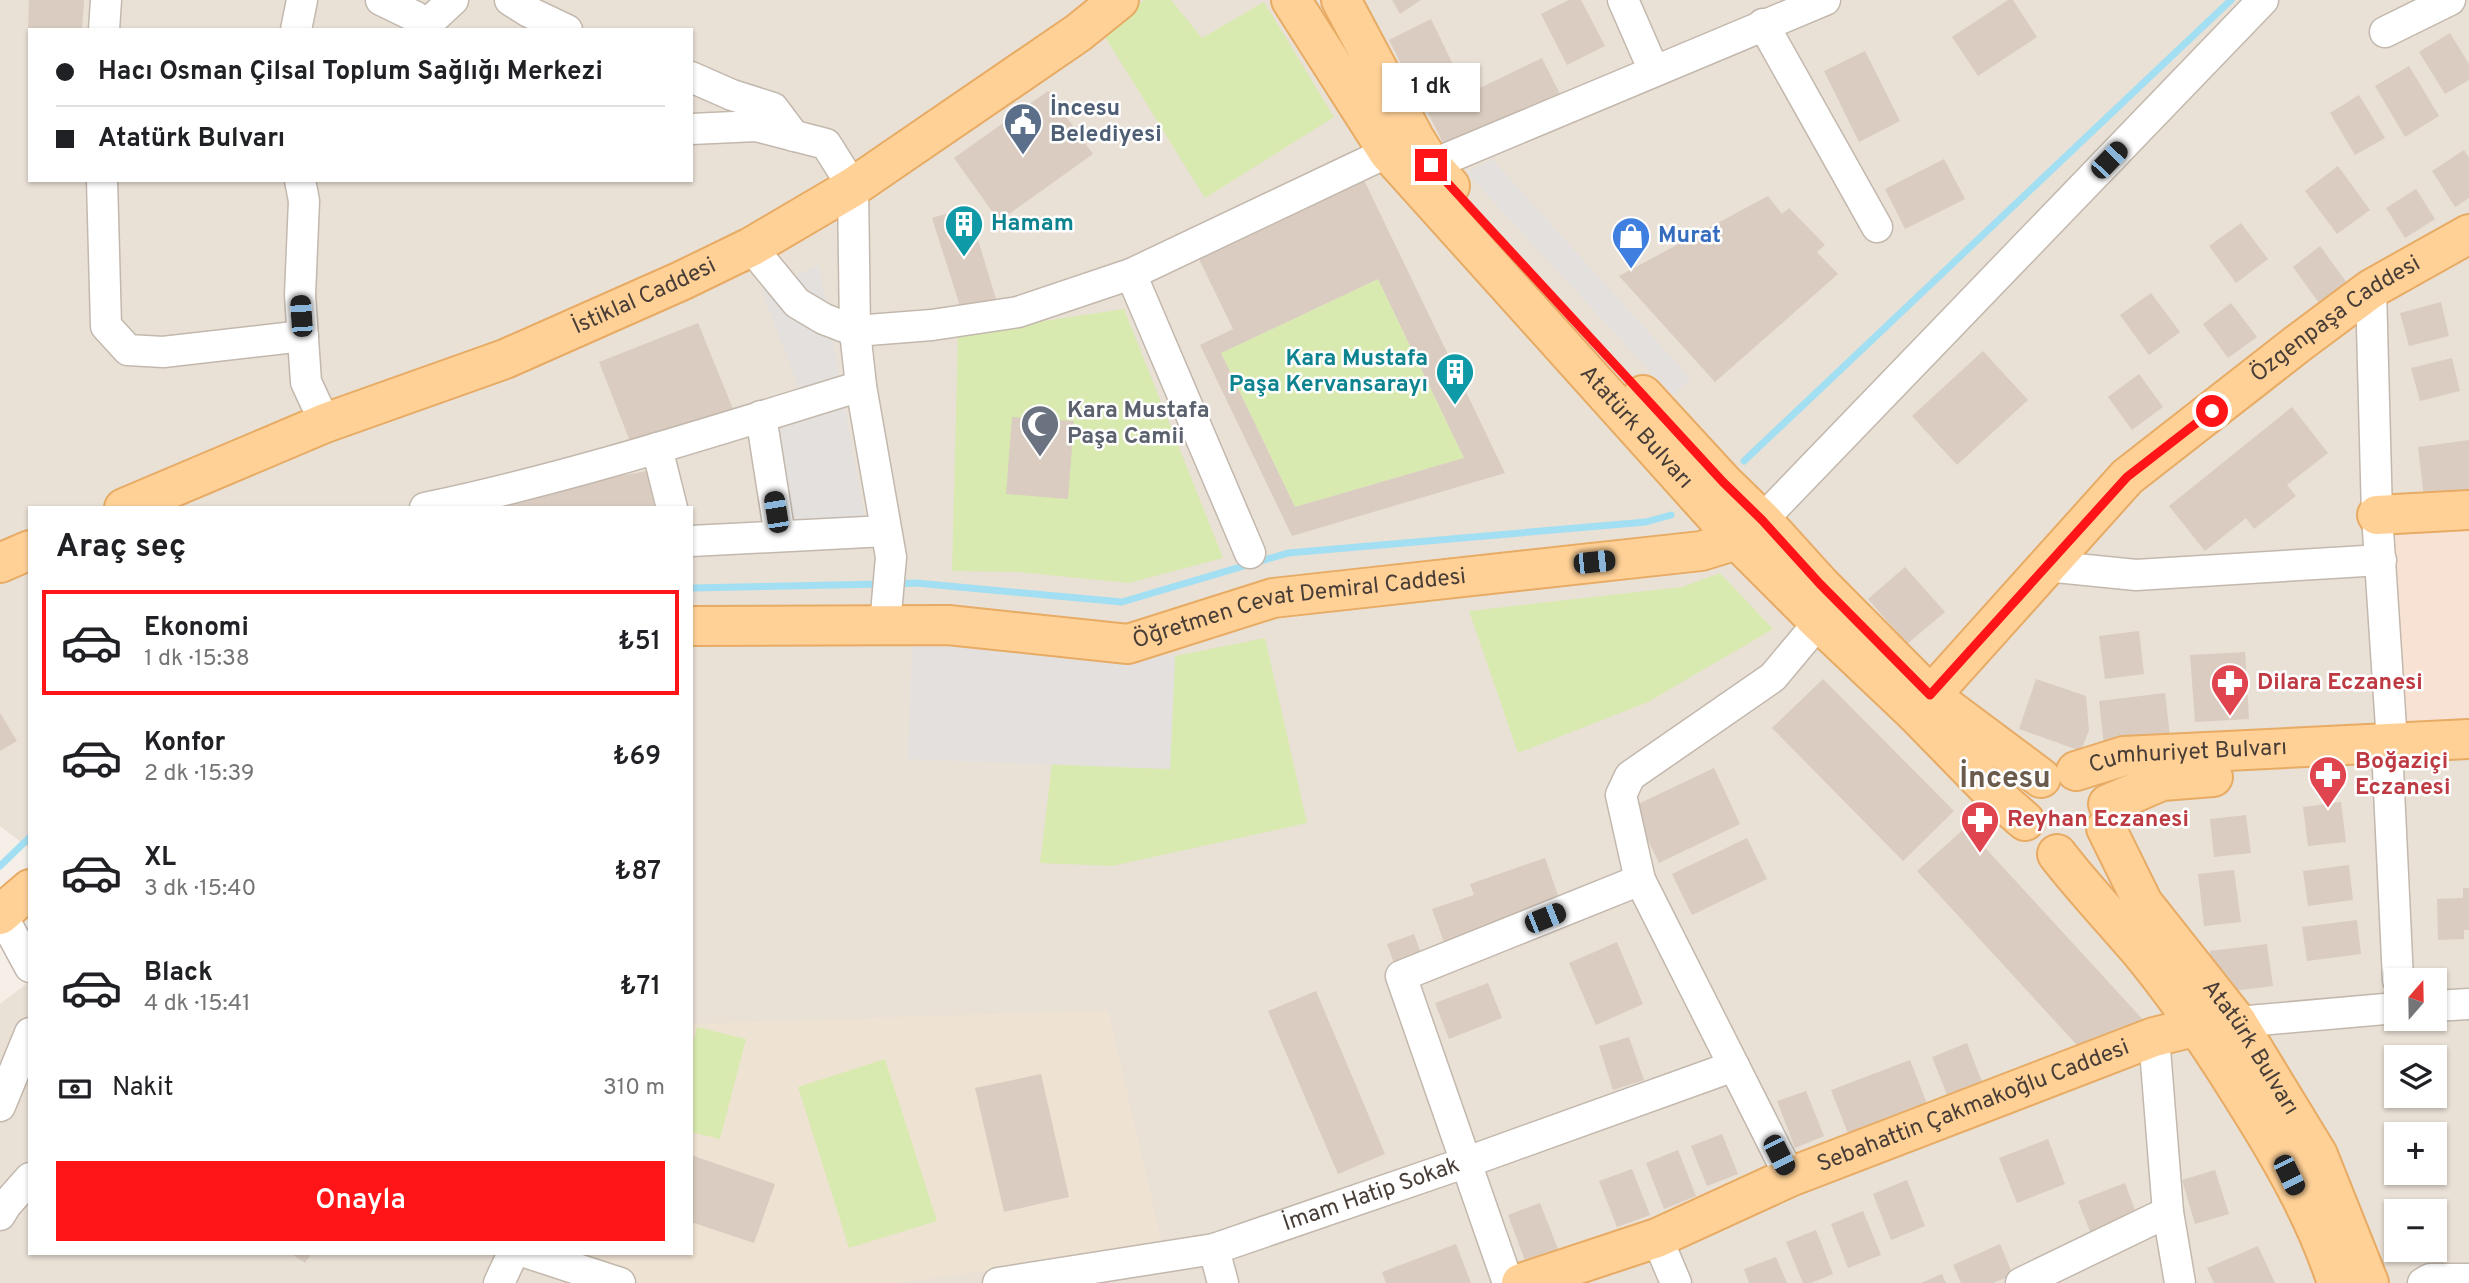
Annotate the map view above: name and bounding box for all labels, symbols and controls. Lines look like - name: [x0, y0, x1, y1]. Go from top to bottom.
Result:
- text: Hacı Osman Çilsal Toplum Sağlığı Merkezi: [98, 56, 603, 89]
- callout: 1 dk: [1382, 64, 1480, 113]
- text: 1 dk: [1411, 73, 1451, 102]
- place label: İncesu Belediyesi: [1050, 94, 1162, 150]
- public building icon: İncesu Belediyesi: [1002, 101, 1044, 156]
- text: Atatürk Bulvarı: [98, 123, 285, 156]
- car: [2087, 138, 2132, 182]
- route end: [1415, 149, 1447, 181]
- building icon: Hamam: [943, 203, 985, 258]
- place label: Hamam: [991, 210, 1074, 239]
- shop icon: Murat: [1610, 215, 1652, 270]
- place label: Murat: [1658, 222, 1721, 251]
- street label: Özgenpaşa Caddesi: [2244, 250, 2426, 389]
- street label: İstiklal Caddesi: [568, 252, 721, 342]
- car: [290, 294, 313, 338]
- place label: Kara Mustafa Paşa Kervansarayı: [1229, 345, 1428, 400]
- building icon: Kara Mustafa Paşa Kervansarayı: [1434, 351, 1476, 406]
- street label: Atatürk Bulvarı: [1573, 360, 1699, 495]
- route start: [2196, 395, 2228, 427]
- place label: Kara Mustafa Paşa Camii: [1067, 397, 1210, 452]
- mosque icon: Kara Mustafa Paşa Camii: [1019, 403, 1061, 458]
- car: [763, 490, 790, 534]
- text: Araç seç: [56, 528, 186, 568]
- car: [1573, 549, 1616, 575]
- street label: Öğretmen Cevat Demiral Caddesi: [1129, 562, 1468, 656]
- icon: car: [60, 611, 123, 674]
- text: Ekonomi: [144, 612, 249, 645]
- text: ₺51: [618, 626, 661, 659]
- text: 1 dk · 15:38: [144, 645, 250, 674]
- pharmacy icon: Dilara Eczanesi: [2209, 662, 2251, 717]
- place label: Dilara Eczanesi: [2257, 669, 2423, 698]
- icon: car: [60, 726, 123, 789]
- text: Konfor: [144, 727, 225, 760]
- street label: Cumhuriyet Bulvarı: [2085, 733, 2288, 781]
- text: ₺69: [613, 741, 661, 774]
- place label: Boğaziçi Eczanesi: [2355, 748, 2450, 803]
- pharmacy icon: Boğaziçi Eczanesi: [2307, 754, 2349, 809]
- district label: İncesu: [1959, 759, 2051, 798]
- text: 2 dk · 15:39: [144, 760, 255, 789]
- pharmacy icon: Reyhan Eczanesi: [1959, 799, 2001, 854]
- place label: Reyhan Eczanesi: [2007, 806, 2189, 835]
- icon: car: [60, 841, 123, 904]
- text: XL: [144, 842, 176, 875]
- text: ₺87: [615, 856, 661, 889]
- text: 3 dk · 15:40: [144, 875, 256, 904]
- car: [1522, 900, 1569, 936]
- icon: car: [60, 956, 123, 1019]
- text: Black: [144, 957, 213, 990]
- north arrow: [2384, 968, 2446, 1031]
- map controls: [2384, 968, 2447, 1262]
- text: ₺71: [620, 971, 661, 1004]
- street label: Atatürk Bulvarı: [2195, 974, 2305, 1121]
- text: 4 dk · 15:41: [144, 990, 251, 1019]
- street label: Sebahattin Çakmakoğlu Caddesi: [1813, 1033, 2133, 1180]
- button: layers: [2384, 1045, 2447, 1108]
- icon: cash: [56, 1070, 94, 1108]
- text: Nakit: [112, 1072, 174, 1105]
- text: 310 m: [603, 1074, 665, 1103]
- button: +: [2384, 1122, 2447, 1185]
- car: [1761, 1132, 1798, 1178]
- street label: İmam Hatip Sokak: [1279, 1151, 1464, 1239]
- car: [2271, 1152, 2308, 1198]
- button: Onayla: [56, 1161, 665, 1241]
- button: −: [2384, 1199, 2447, 1262]

